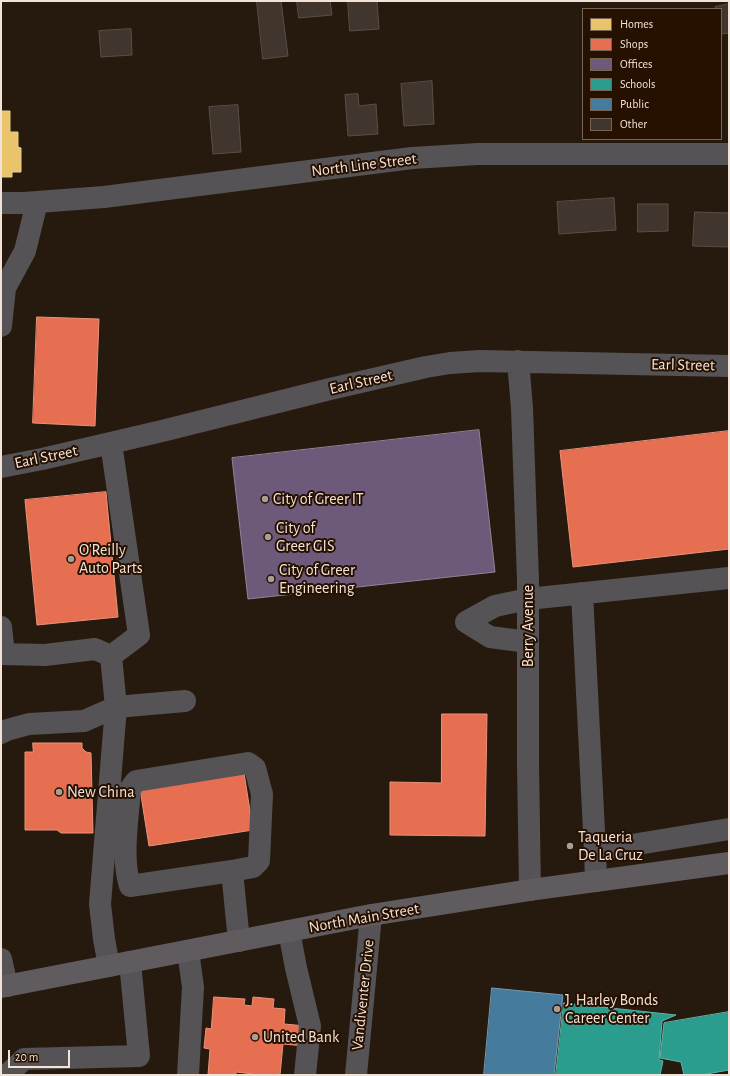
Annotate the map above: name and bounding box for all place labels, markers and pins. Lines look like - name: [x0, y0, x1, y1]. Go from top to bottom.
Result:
- place label: City of Greer IT: [273, 489, 364, 509]
- marker: City of Greer IT: [260, 494, 270, 504]
- place label: City of Greer GIS: [276, 518, 334, 556]
- marker: City of Greer GIS: [263, 532, 273, 542]
- place label: O'Reilly Auto Parts: [79, 540, 143, 578]
- marker: O'Reilly Auto Parts: [66, 554, 76, 564]
- place label: City of Greer Engineering: [279, 560, 355, 598]
- marker: City of Greer Engineering: [266, 574, 276, 584]
- place label: New China: [67, 782, 135, 802]
- marker: New China: [54, 787, 64, 797]
- place label: Taqueria De La Cruz: [578, 827, 643, 865]
- marker: Taqueria De La Cruz: [565, 841, 575, 851]
- place label: J. Harley Bonds Career Center: [565, 990, 658, 1028]
- marker: J. Harley Bonds Career Center: [552, 1004, 562, 1014]
- place label: United Bank: [263, 1027, 339, 1047]
- marker: United Bank: [250, 1032, 260, 1042]

